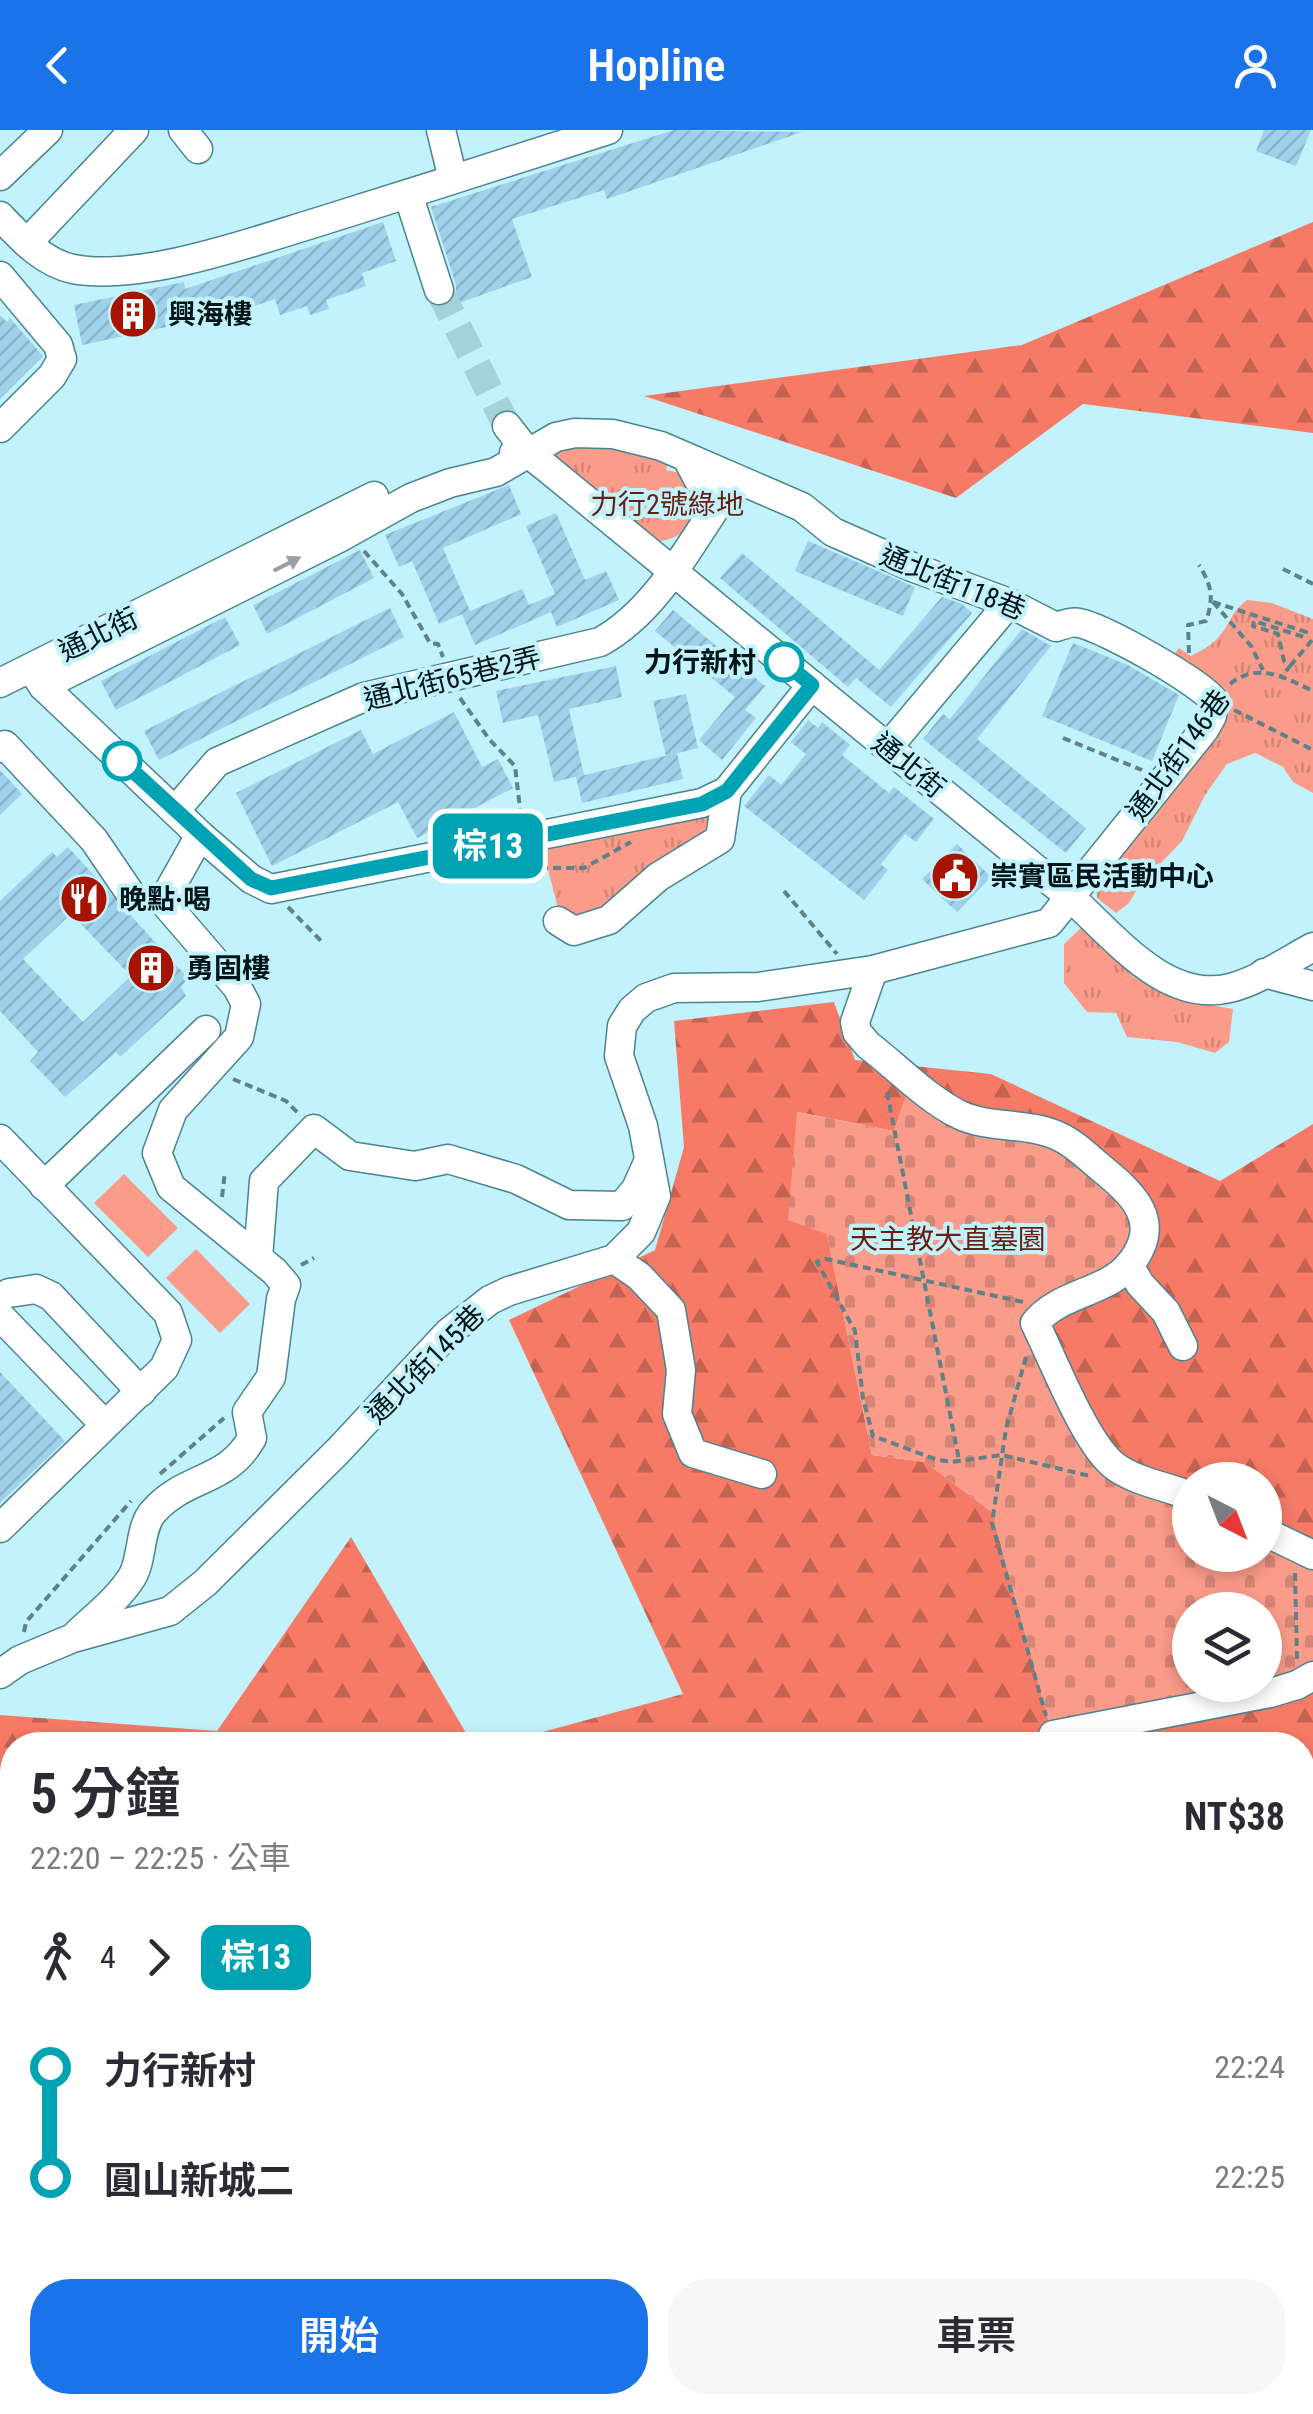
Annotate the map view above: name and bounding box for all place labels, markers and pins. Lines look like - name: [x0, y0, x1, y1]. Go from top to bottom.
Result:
- building icon: 興海樓: [107, 288, 159, 340]
- place label: 興海樓: [168, 298, 252, 331]
- marker: 力行新村: [765, 643, 803, 681]
- place label: 力行新村: [644, 646, 756, 679]
- unlabelled marker: [103, 742, 141, 780]
- public building icon: 崇實區民活動中心: [929, 850, 981, 902]
- place label: 崇實區民活動中心: [990, 860, 1214, 893]
- restaurant icon: 晚點·喝: [58, 873, 110, 925]
- place label: 晚點·喝: [119, 883, 211, 916]
- building icon: 勇固樓: [125, 942, 177, 994]
- place label: 勇固樓: [186, 952, 270, 985]

